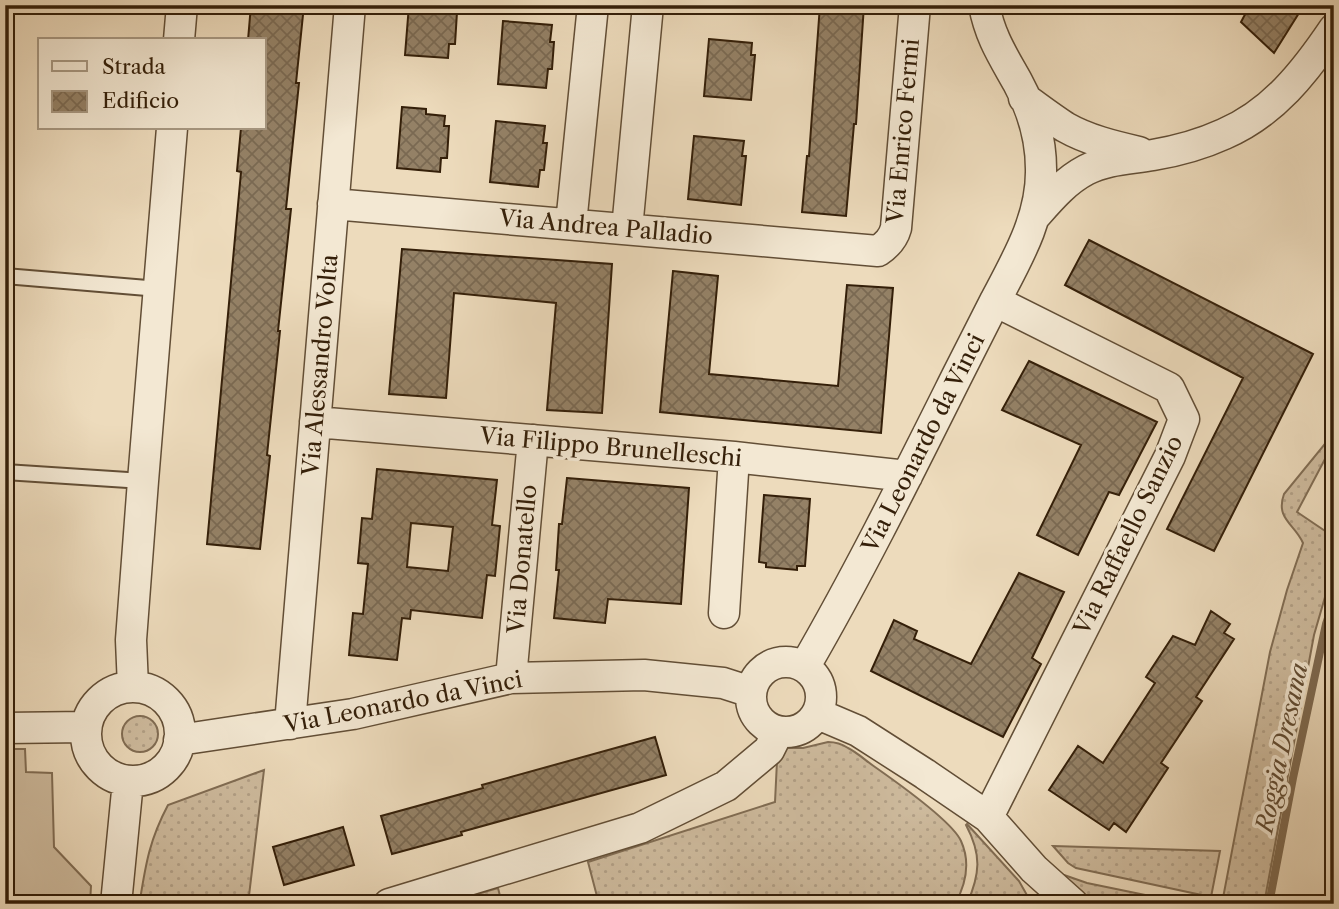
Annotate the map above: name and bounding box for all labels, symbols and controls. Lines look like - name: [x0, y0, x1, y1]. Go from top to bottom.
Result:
- street label: Via Enrico Fermi: [881, 37, 925, 226]
- legend: [38, 38, 266, 130]
- text: Strada: [102, 54, 167, 79]
- text: Edificio: [102, 88, 179, 113]
- street label: Via Andrea Palladio: [497, 204, 714, 250]
- street label: Via Alessandro Volta: [296, 252, 344, 478]
- street label: Via Leonardo da Vinci: [855, 329, 990, 558]
- street label: Via Filippo Brunelleschi: [478, 422, 743, 472]
- street label: Via Raffaello Sanzio: [1067, 431, 1188, 640]
- street label: Via Donatello: [501, 483, 542, 636]
- water label: Roggia Dresana: [1249, 661, 1314, 837]
- street label: Via Leonardo da Vinci: [281, 665, 524, 739]

